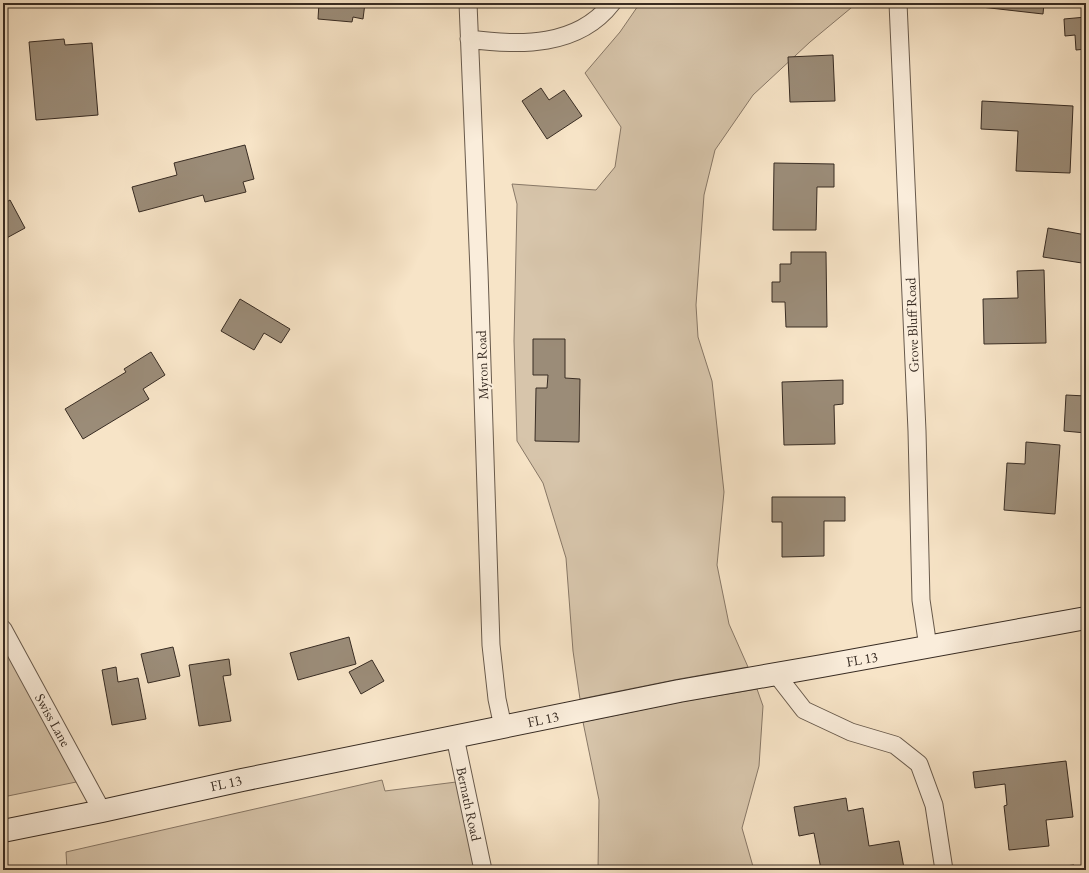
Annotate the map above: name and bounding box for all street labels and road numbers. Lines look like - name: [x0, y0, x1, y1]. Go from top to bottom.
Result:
- street label: Grove Bluff Road: [901, 276, 923, 373]
- street label: Myron Road: [472, 329, 492, 400]
- street label: FL 13: [845, 647, 879, 671]
- street label: Swiss Lane: [31, 690, 75, 750]
- street label: FL 13: [526, 707, 561, 731]
- street label: Bernath Road: [452, 765, 486, 843]
- street label: FL 13: [209, 771, 244, 795]

